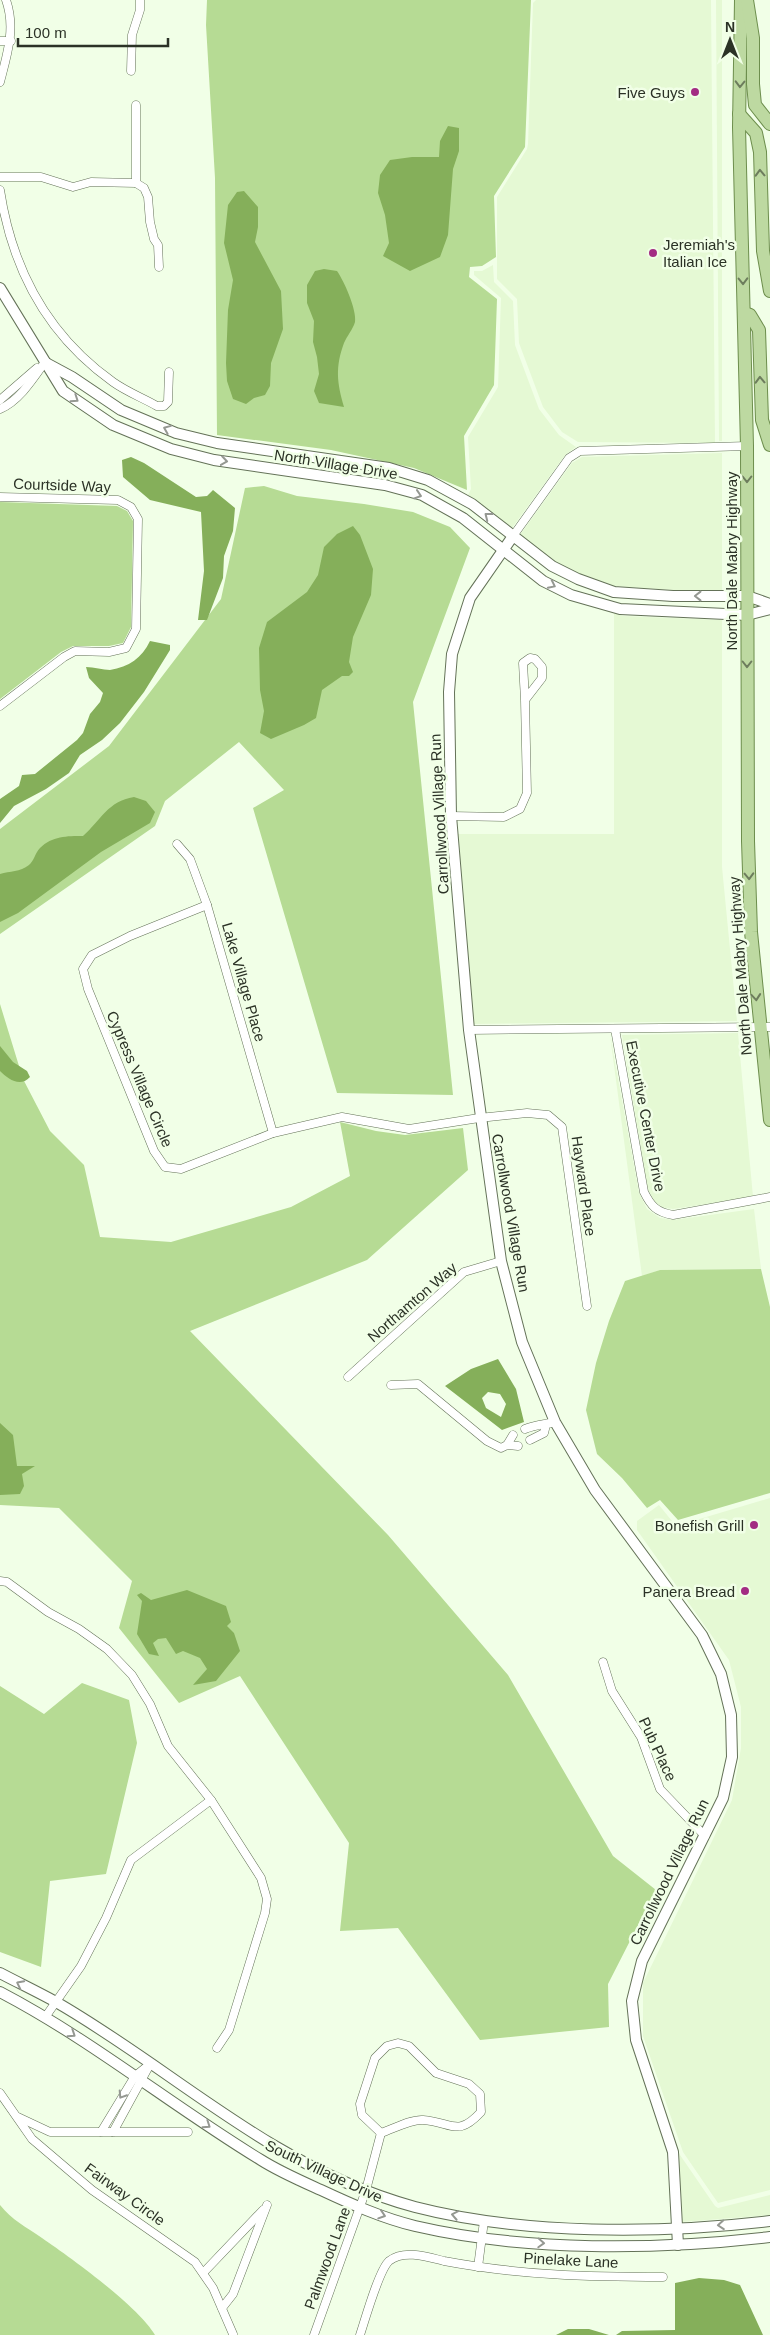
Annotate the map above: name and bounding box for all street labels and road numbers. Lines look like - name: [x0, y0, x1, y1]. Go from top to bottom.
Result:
- street label: North Village Drive: [273, 446, 399, 482]
- street label: North Dale Mabry Highway: [723, 471, 740, 651]
- street label: Courtside Way: [13, 475, 112, 495]
- street label: Carrollwood Village Run: [426, 733, 452, 895]
- street label: North Dale Mabry Highway: [725, 876, 755, 1056]
- street label: Lake Village Place: [219, 920, 269, 1044]
- street label: Cypress Village Circle: [104, 1008, 176, 1150]
- street label: Executive Center Drive: [623, 1039, 669, 1193]
- street label: Carrollwood Village Run: [489, 1132, 533, 1294]
- street label: Hayward Place: [569, 1135, 599, 1237]
- street label: Northamton Way: [364, 1259, 460, 1345]
- street label: Pub Place: [636, 1714, 680, 1784]
- street label: Carrollwood Village Run: [626, 1796, 712, 1948]
- street label: South Village Drive: [263, 2136, 385, 2206]
- street label: Fairway Circle: [82, 2159, 168, 2229]
- street label: Palmwood Lane: [301, 2205, 353, 2311]
- street label: Pinelake Lane: [523, 2249, 619, 2271]

